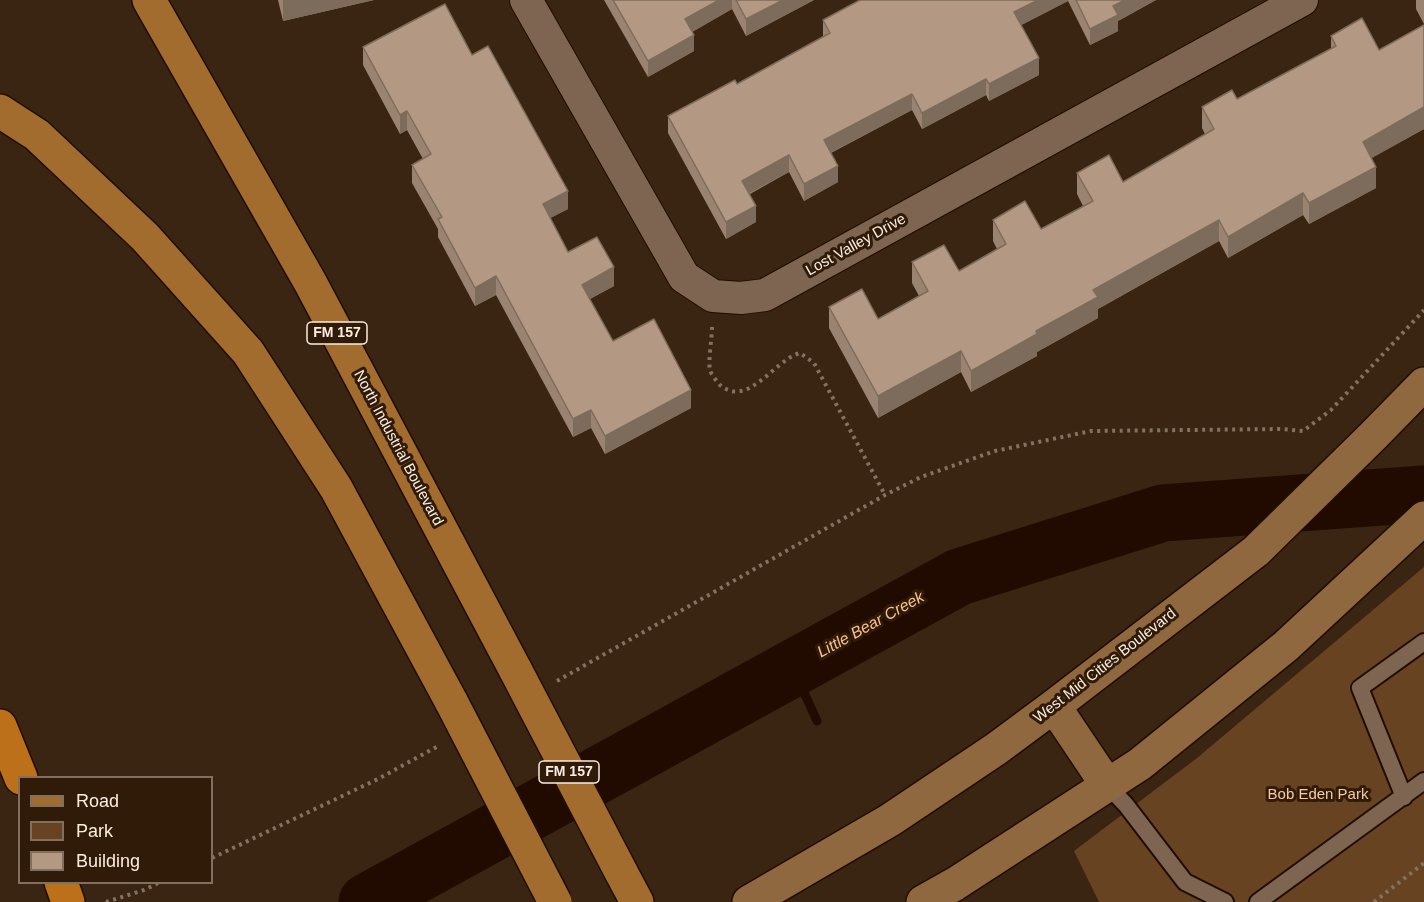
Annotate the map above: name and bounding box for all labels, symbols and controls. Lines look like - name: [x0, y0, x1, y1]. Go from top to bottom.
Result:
- street label: Lost Valley Drive: [803, 210, 909, 280]
- road number: FM 157: [307, 322, 367, 344]
- street label: North Industrial Boulevard: [349, 367, 447, 529]
- water label: Little Bear Creek: [814, 588, 928, 662]
- street label: West Mid Cities Boulevard: [1030, 605, 1180, 727]
- road number: FM 157: [539, 761, 599, 783]
- legend: [18, 776, 213, 884]
- park label: Bob Eden Park: [1268, 786, 1368, 804]
- text: Road: [76, 791, 119, 811]
- text: Park: [76, 821, 113, 841]
- text: Building: [76, 851, 140, 871]

